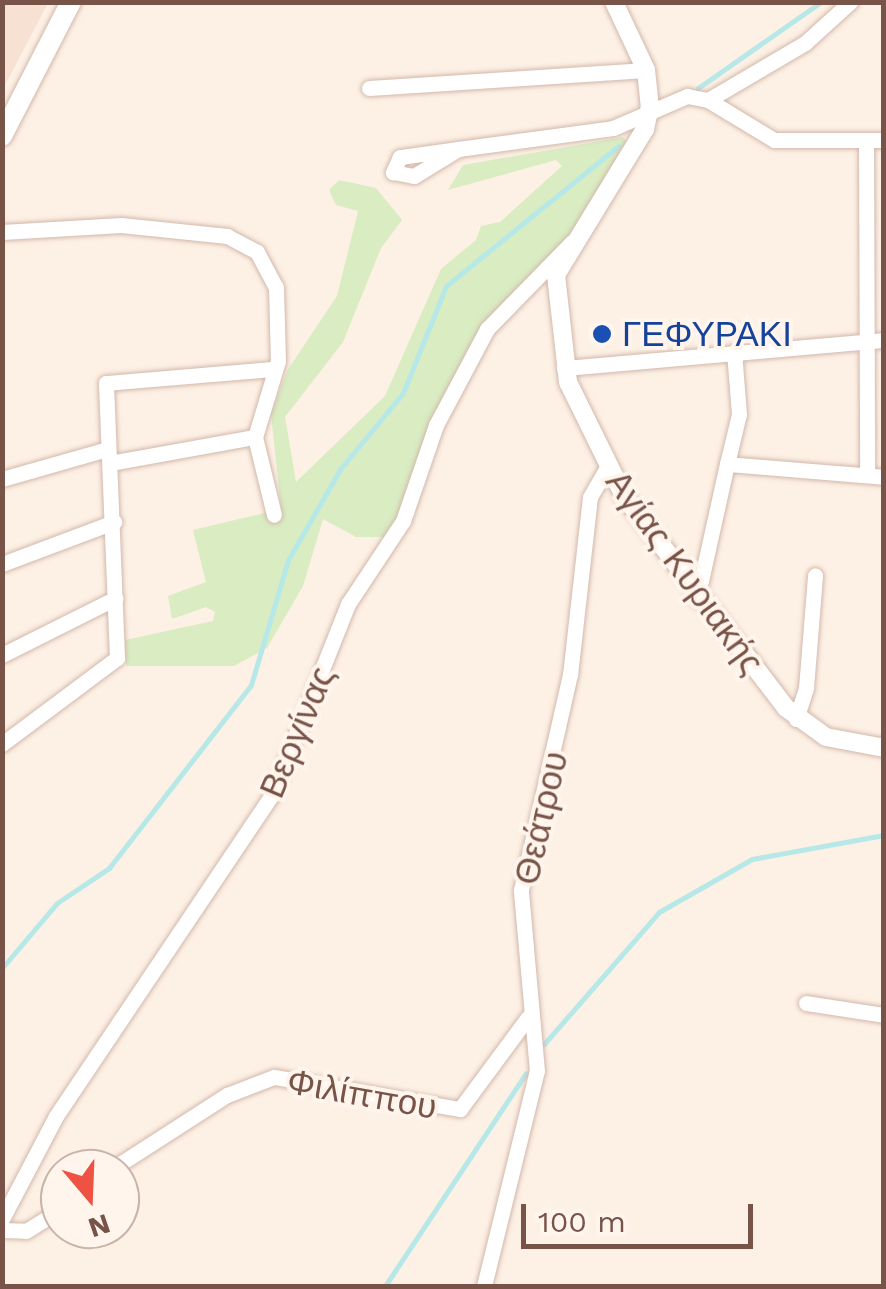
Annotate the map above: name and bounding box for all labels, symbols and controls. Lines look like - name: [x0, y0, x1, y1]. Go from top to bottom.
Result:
- place label: ΓΕΦΥΡΑΚΙ: [622, 313, 792, 355]
- marker: ΓΕΦΥΡΑΚΙ: [591, 323, 613, 345]
- street label: Αγίας Κυριακής: [597, 462, 773, 682]
- street label: Βεργίνας: [251, 660, 343, 804]
- street label: Θεάτρου: [505, 747, 577, 889]
- street label: Φιλίππου: [284, 1060, 440, 1128]
- north arrow: [40, 1149, 140, 1249]
- scale bar: [526, 1184, 758, 1246]
- text: 100 m: [538, 1204, 626, 1239]
- text: N: [84, 1207, 114, 1245]

